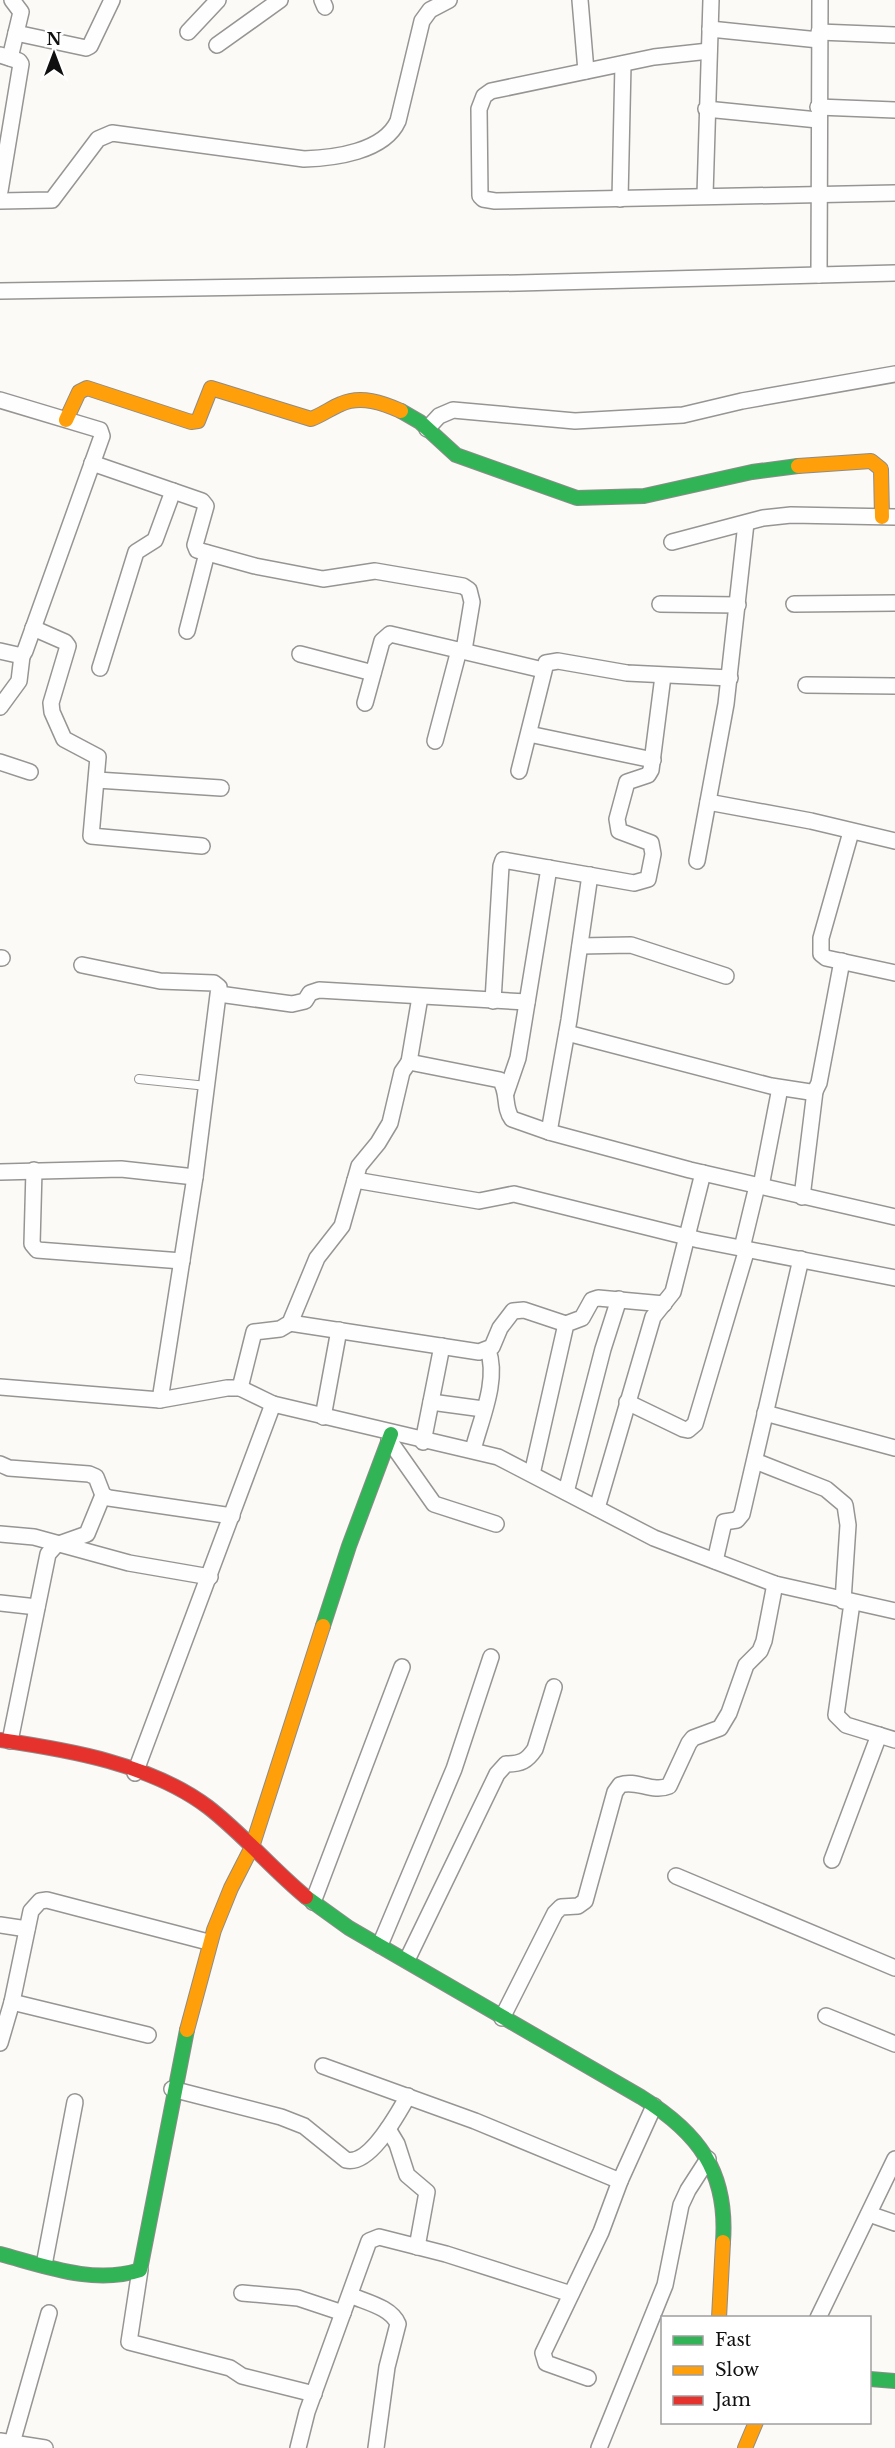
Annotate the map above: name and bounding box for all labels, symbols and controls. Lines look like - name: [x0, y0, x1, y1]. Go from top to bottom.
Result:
- north arrow: [24, 24, 84, 84]
- text: N: [46, 29, 62, 49]
- legend: [661, 2316, 871, 2424]
- text: Fast: [715, 2329, 752, 2351]
- text: Slow: [715, 2359, 760, 2381]
- text: Jam: [713, 2389, 751, 2411]

